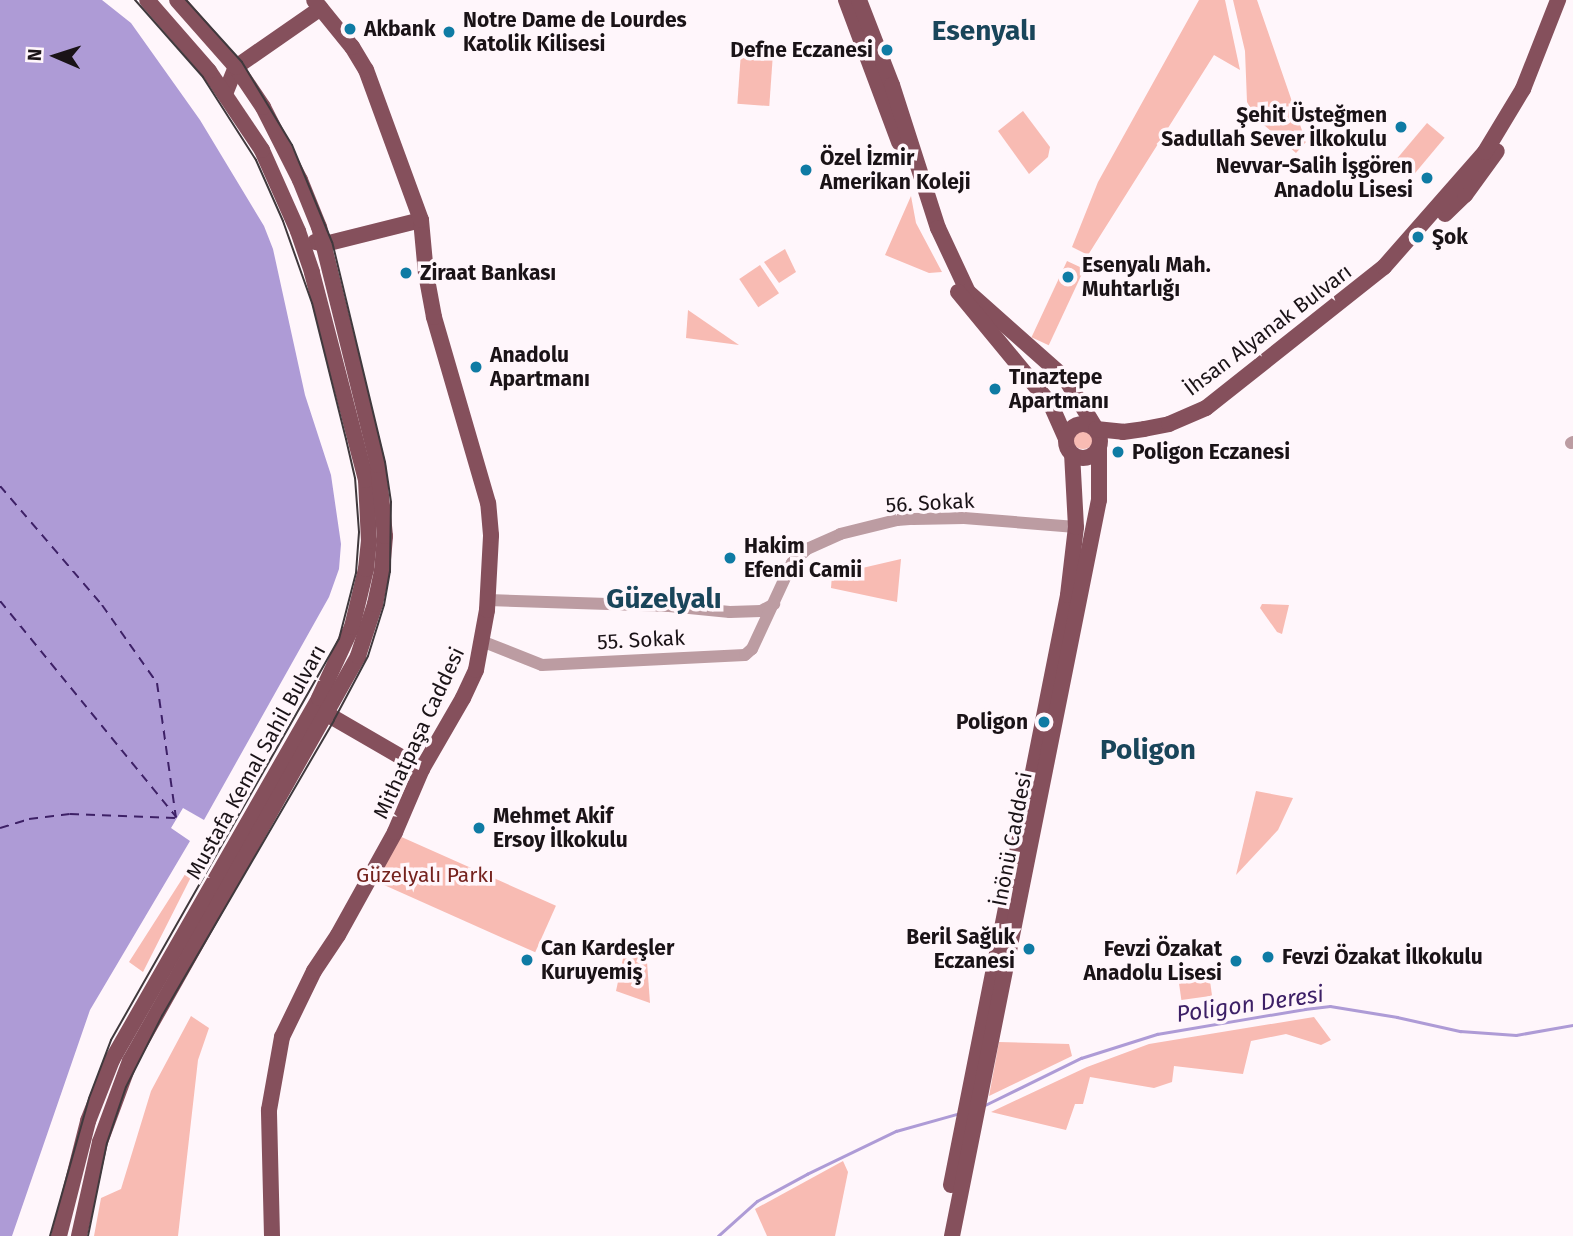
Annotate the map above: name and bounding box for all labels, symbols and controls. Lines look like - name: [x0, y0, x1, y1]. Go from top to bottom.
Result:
- place label: Notre Dame de Lourdes Katolik Kilisesi: [463, 7, 687, 57]
- district label: Esenyalı: [932, 14, 1036, 48]
- place label: Akbank: [364, 16, 436, 42]
- north arrow: [21, 21, 91, 91]
- marker: Akbank: [342, 21, 358, 37]
- marker: Notre Dame de Lourdes Katolik Kilisesi: [441, 24, 457, 40]
- place label: Defne Eczanesi: [730, 37, 873, 63]
- marker: Defne Eczanesi: [879, 42, 895, 58]
- text: N: [23, 48, 46, 62]
- place label: Şehit Üsteğmen Sadullah Sever İlkokulu: [1161, 102, 1387, 152]
- marker: Şehit Üsteğmen Sadullah Sever İlkokulu: [1393, 119, 1409, 135]
- place label: Özel İzmir Amerikan Koleji: [820, 145, 971, 195]
- place label: Nevvar-Salih İşgören Anadolu Lisesi: [1216, 153, 1413, 203]
- marker: Özel İzmir Amerikan Koleji: [798, 162, 814, 178]
- marker: Nevvar-Salih İşgören Anadolu Lisesi: [1419, 170, 1435, 186]
- place label: Şok: [1432, 224, 1468, 250]
- marker: Şok: [1410, 229, 1426, 245]
- place label: Esenyalı Mah. Muhtarlığı: [1082, 252, 1211, 302]
- street label: İhsan Alyanak Bulvarı: [1179, 259, 1357, 401]
- place label: Ziraat Bankası: [420, 260, 556, 286]
- marker: Ziraat Bankası: [398, 265, 414, 281]
- marker: Esenyalı Mah. Muhtarlığı: [1060, 269, 1076, 285]
- place label: Anadolu Apartmanı: [490, 342, 590, 392]
- marker: Anadolu Apartmanı: [468, 359, 484, 375]
- place label: Tınaztepe Apartmanı: [1009, 364, 1109, 414]
- marker: Tınaztepe Apartmanı: [987, 381, 1003, 397]
- place label: Poligon Eczanesi: [1132, 439, 1290, 465]
- marker: Poligon Eczanesi: [1110, 444, 1126, 460]
- street label: 56. Sokak: [885, 488, 975, 518]
- place label: Hakim Efendi Camii: [744, 533, 862, 583]
- marker: Hakim Efendi Camii: [722, 550, 738, 566]
- district label: Güzelyalı: [606, 582, 722, 616]
- street label: 55. Sokak: [596, 625, 686, 655]
- street label: Mustafa Kemal Sahil Bulvarı: [181, 640, 331, 884]
- street label: Mithatpaşa Caddesi: [368, 643, 470, 823]
- place label: Poligon: [956, 709, 1028, 735]
- marker: Poligon: [1034, 712, 1054, 732]
- district label: Poligon: [1100, 733, 1196, 767]
- street label: İnönü Caddesi: [987, 770, 1037, 908]
- place label: Mehmet Akif Ersoy İlkokulu: [493, 803, 628, 853]
- marker: Mehmet Akif Ersoy İlkokulu: [471, 820, 487, 836]
- park label: Güzelyalı Parkı: [356, 862, 494, 888]
- place label: Beril Sağlık Eczanesi: [906, 924, 1015, 974]
- place label: Can Kardeşler Kuruyemiş: [541, 935, 674, 985]
- place label: Fevzi Özakat Anadolu Lisesi: [1083, 936, 1222, 986]
- marker: Beril Sağlık Eczanesi: [1021, 941, 1037, 957]
- place label: Fevzi Özakat İlkokulu: [1282, 944, 1483, 970]
- marker: Fevzi Özakat İlkokulu: [1260, 949, 1276, 965]
- marker: Can Kardeşler Kuruyemiş: [519, 952, 535, 968]
- marker: Fevzi Özakat Anadolu Lisesi: [1228, 953, 1244, 969]
- water label: Poligon Deresi: [1175, 980, 1325, 1028]

